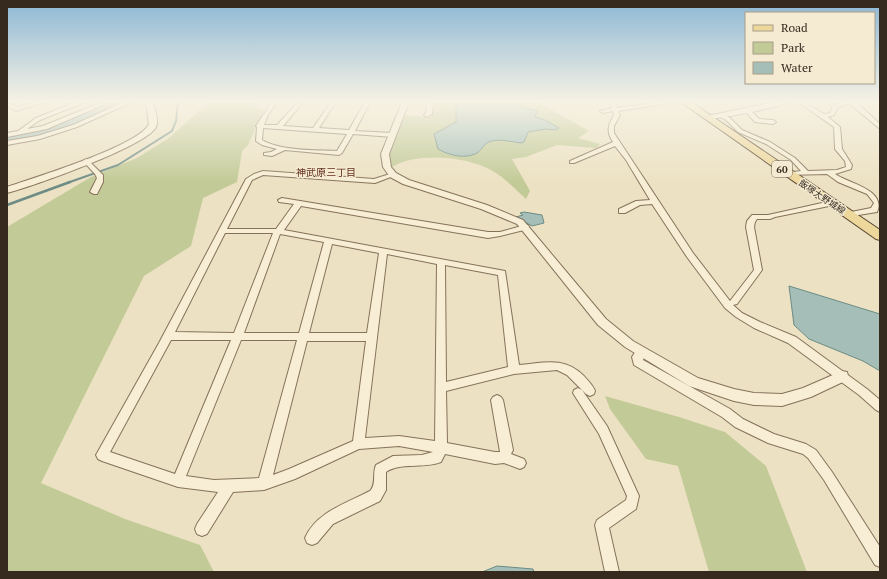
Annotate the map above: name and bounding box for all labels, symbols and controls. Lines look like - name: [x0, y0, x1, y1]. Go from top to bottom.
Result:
- legend: [745, 12, 875, 84]
- text: Road: [781, 20, 808, 35]
- text: Park: [781, 40, 806, 55]
- text: Water: [781, 60, 813, 75]
- road number: 60: [772, 161, 792, 177]
- district label: 神武原三丁目: [296, 166, 356, 179]
- street label: 飯塚大野城線: [796, 177, 849, 218]

